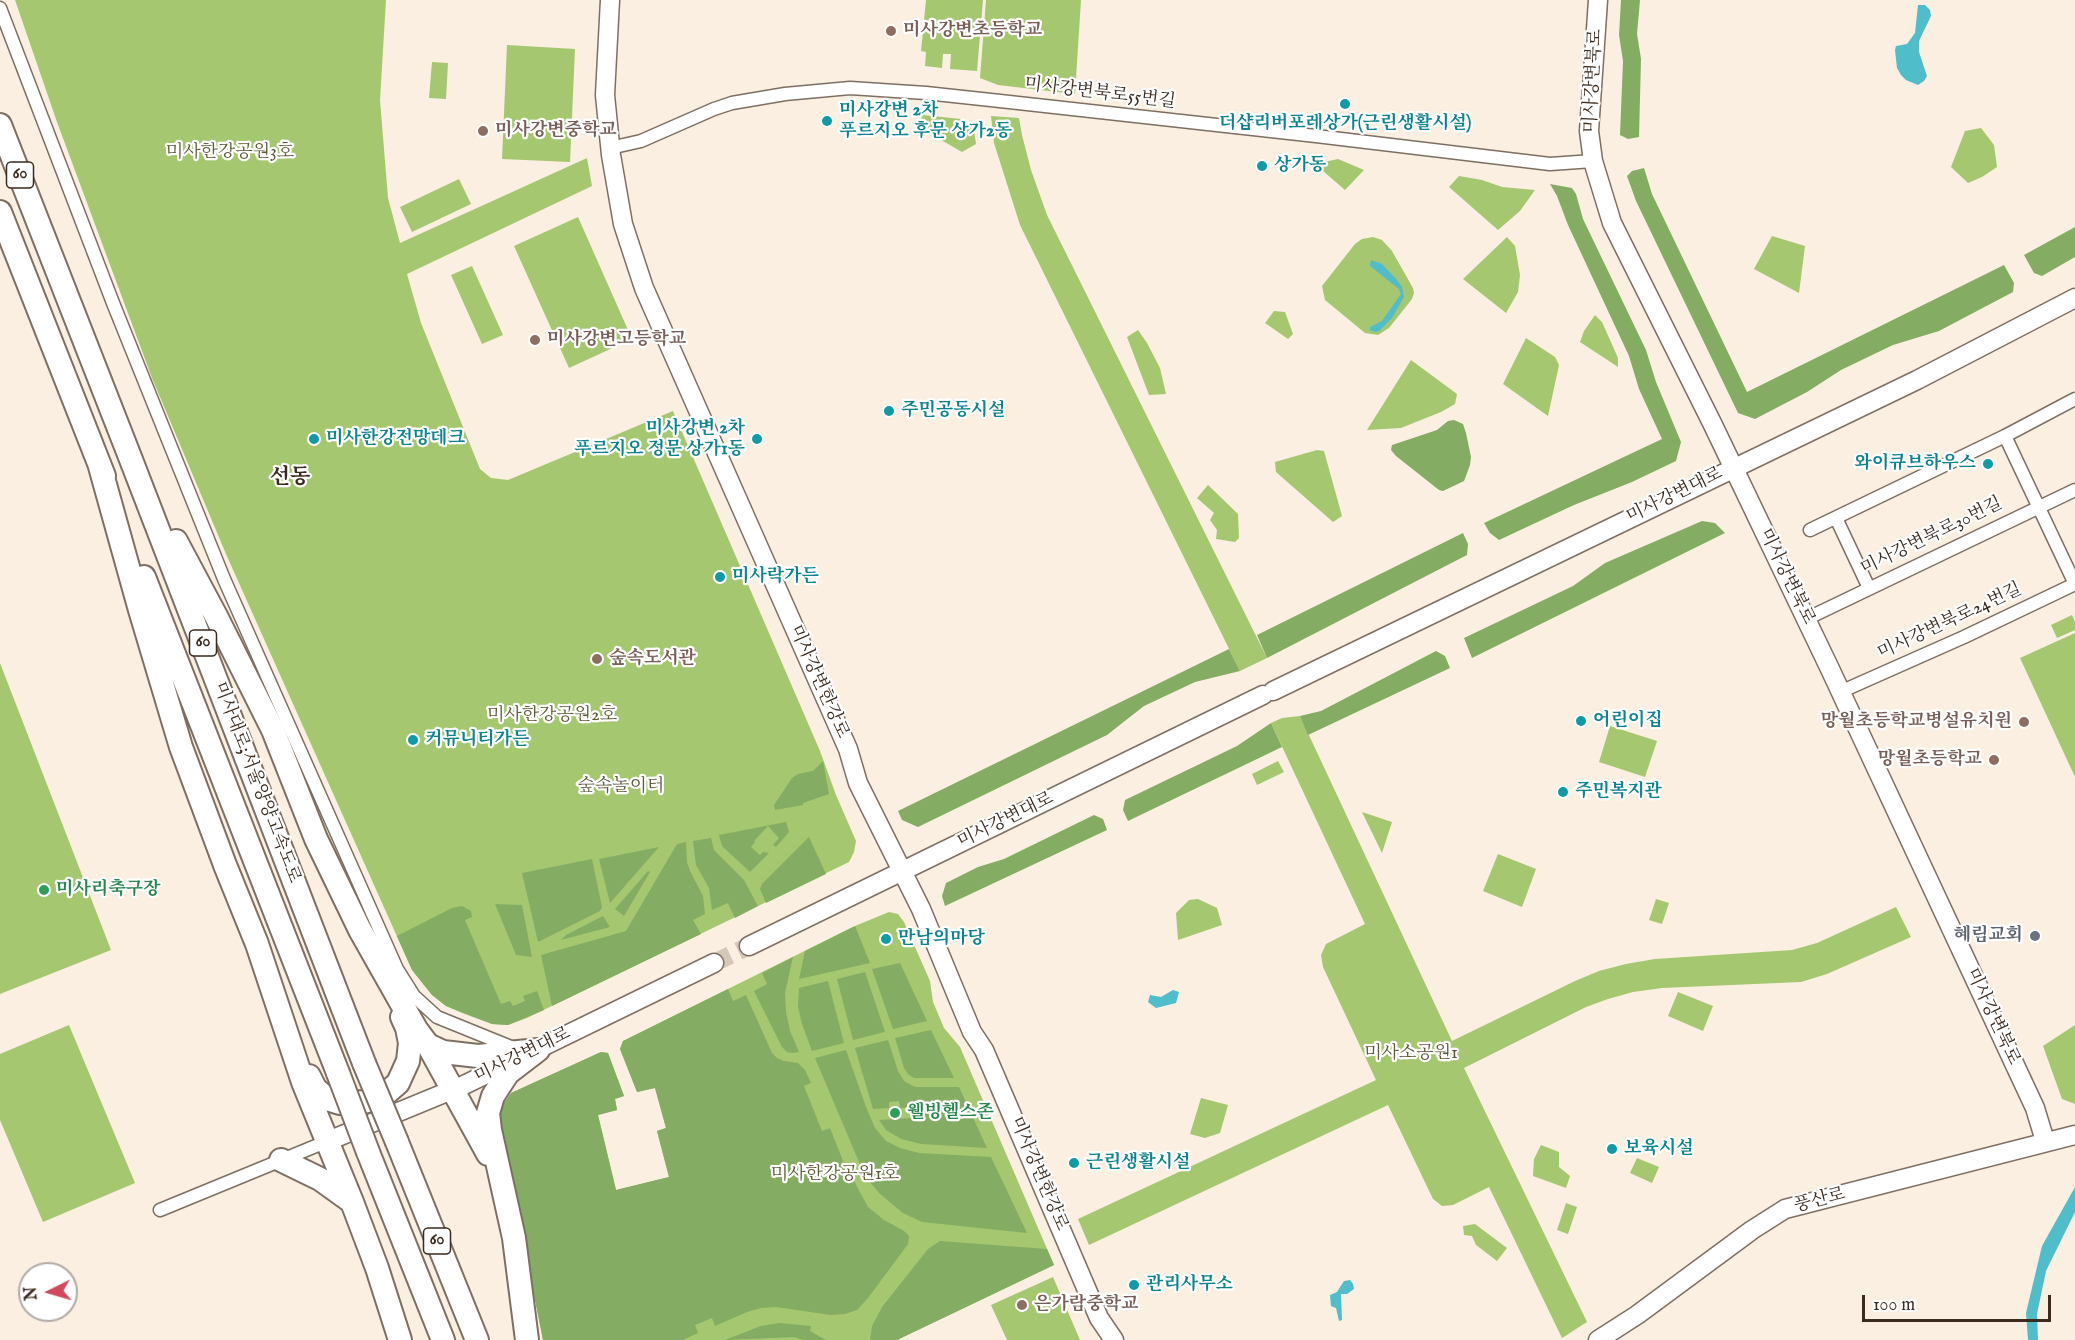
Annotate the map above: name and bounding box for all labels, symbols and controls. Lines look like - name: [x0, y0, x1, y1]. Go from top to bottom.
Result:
- place label: 미사강변초등학교: [903, 20, 1042, 42]
- marker: 미사강변초등학교: [884, 24, 898, 38]
- street label: 미사강변북로: [1580, 28, 1608, 134]
- street label: 미사강변북로55번길: [1023, 74, 1177, 114]
- marker: 더샵리버포레상가(근린생활시설): [1338, 97, 1352, 111]
- place label: 미사강변 2차 푸르지오 후문 상가2동: [839, 100, 1012, 142]
- place label: 더샵리버포레상가(근린생활시설): [1219, 113, 1471, 135]
- marker: 미사강변 2차 푸르지오 후문 상가2동: [820, 114, 834, 128]
- place label: 미사강변중학교: [495, 120, 617, 142]
- marker: 미사강변중학교: [476, 124, 490, 138]
- park label: 미사한강공원3호: [166, 142, 294, 164]
- place label: 상가동: [1274, 155, 1326, 177]
- marker: 상가동: [1255, 159, 1269, 173]
- road number: 60: [7, 162, 34, 188]
- place label: 미사강변고등학교: [547, 329, 686, 351]
- marker: 미사강변고등학교: [528, 333, 542, 347]
- place label: 주민공동시설: [901, 400, 1005, 422]
- marker: 주민공동시설: [882, 404, 896, 418]
- place label: 미사강변 2차 푸르지오 정문 상가1동: [574, 418, 745, 460]
- place label: 미사한강전망데크: [326, 428, 465, 450]
- marker: 미사한강전망데크: [307, 432, 321, 446]
- marker: 미사강변 2차 푸르지오 정문 상가1동: [750, 432, 764, 446]
- place label: 와이큐브하우스: [1854, 453, 1976, 475]
- marker: 와이큐브하우스: [1981, 457, 1995, 471]
- street label: 미사강변대로: [1623, 463, 1727, 529]
- district label: 선동: [270, 466, 310, 492]
- street label: 미사강변북로30번길: [1858, 493, 2006, 581]
- street label: 미사강변북로: [1753, 525, 1819, 629]
- place label: 미사락가든: [732, 566, 819, 588]
- marker: 미사락가든: [713, 570, 727, 584]
- street label: 미사강변북로24번길: [1875, 579, 2025, 665]
- street label: 미사강변한강로: [783, 622, 853, 742]
- road number: 60: [190, 630, 216, 656]
- place label: 숲속도서관: [609, 648, 696, 670]
- marker: 숲속도서관: [590, 652, 604, 666]
- street label: 미사대로;서울양양고속도로: [208, 679, 304, 887]
- park label: 미사한강공원2호: [487, 705, 617, 727]
- place label: 어린이집: [1593, 710, 1663, 732]
- place label: 망월초등학교병설유치원: [1821, 711, 2012, 733]
- marker: 어린이집: [1574, 714, 1588, 728]
- marker: 망월초등학교병설유치원: [2017, 715, 2031, 729]
- place label: 커뮤니티가든: [425, 729, 529, 751]
- marker: 커뮤니티가든: [406, 733, 420, 747]
- place label: 망월초등학교: [1878, 749, 1982, 771]
- marker: 망월초등학교: [1987, 753, 2001, 767]
- park label: 숲속놀이터: [578, 776, 664, 798]
- place label: 주민복지관: [1575, 781, 1662, 803]
- marker: 주민복지관: [1556, 785, 1570, 799]
- street label: 미사강변대로: [954, 788, 1058, 854]
- place label: 미사리축구장: [56, 879, 160, 901]
- marker: 미사리축구장: [37, 883, 51, 897]
- place label: 혜림교회: [1953, 925, 2023, 947]
- place label: 만남의마당: [898, 928, 985, 950]
- marker: 혜림교회: [2028, 929, 2042, 943]
- marker: 만남의마당: [879, 932, 893, 946]
- street label: 미사강변북로: [1960, 965, 2024, 1069]
- street label: 미사강변대로: [471, 1023, 575, 1089]
- park label: 미사소공원1: [1364, 1043, 1458, 1065]
- place label: 웰빙헬스존: [907, 1102, 994, 1124]
- marker: 웰빙헬스존: [888, 1106, 902, 1120]
- street label: 미사강변한강로: [1004, 1114, 1072, 1234]
- place label: 보육시설: [1624, 1138, 1694, 1160]
- marker: 보육시설: [1605, 1142, 1619, 1156]
- place label: 근린생활시설: [1086, 1152, 1190, 1174]
- marker: 근린생활시설: [1067, 1156, 1081, 1170]
- park label: 미사한강공원1호: [771, 1164, 899, 1186]
- street label: 풍산로: [1792, 1184, 1848, 1218]
- road number: 60: [424, 1228, 450, 1254]
- north arrow: [18, 1262, 78, 1322]
- place label: 관리사무소: [1146, 1274, 1233, 1296]
- marker: 관리사무소: [1127, 1278, 1141, 1292]
- scale bar: [1865, 1283, 2054, 1321]
- text: N: [21, 1286, 43, 1301]
- place label: 은가람중학교: [1034, 1294, 1138, 1316]
- text: 100 m: [1873, 1294, 1915, 1317]
- marker: 은가람중학교: [1015, 1298, 1029, 1312]

